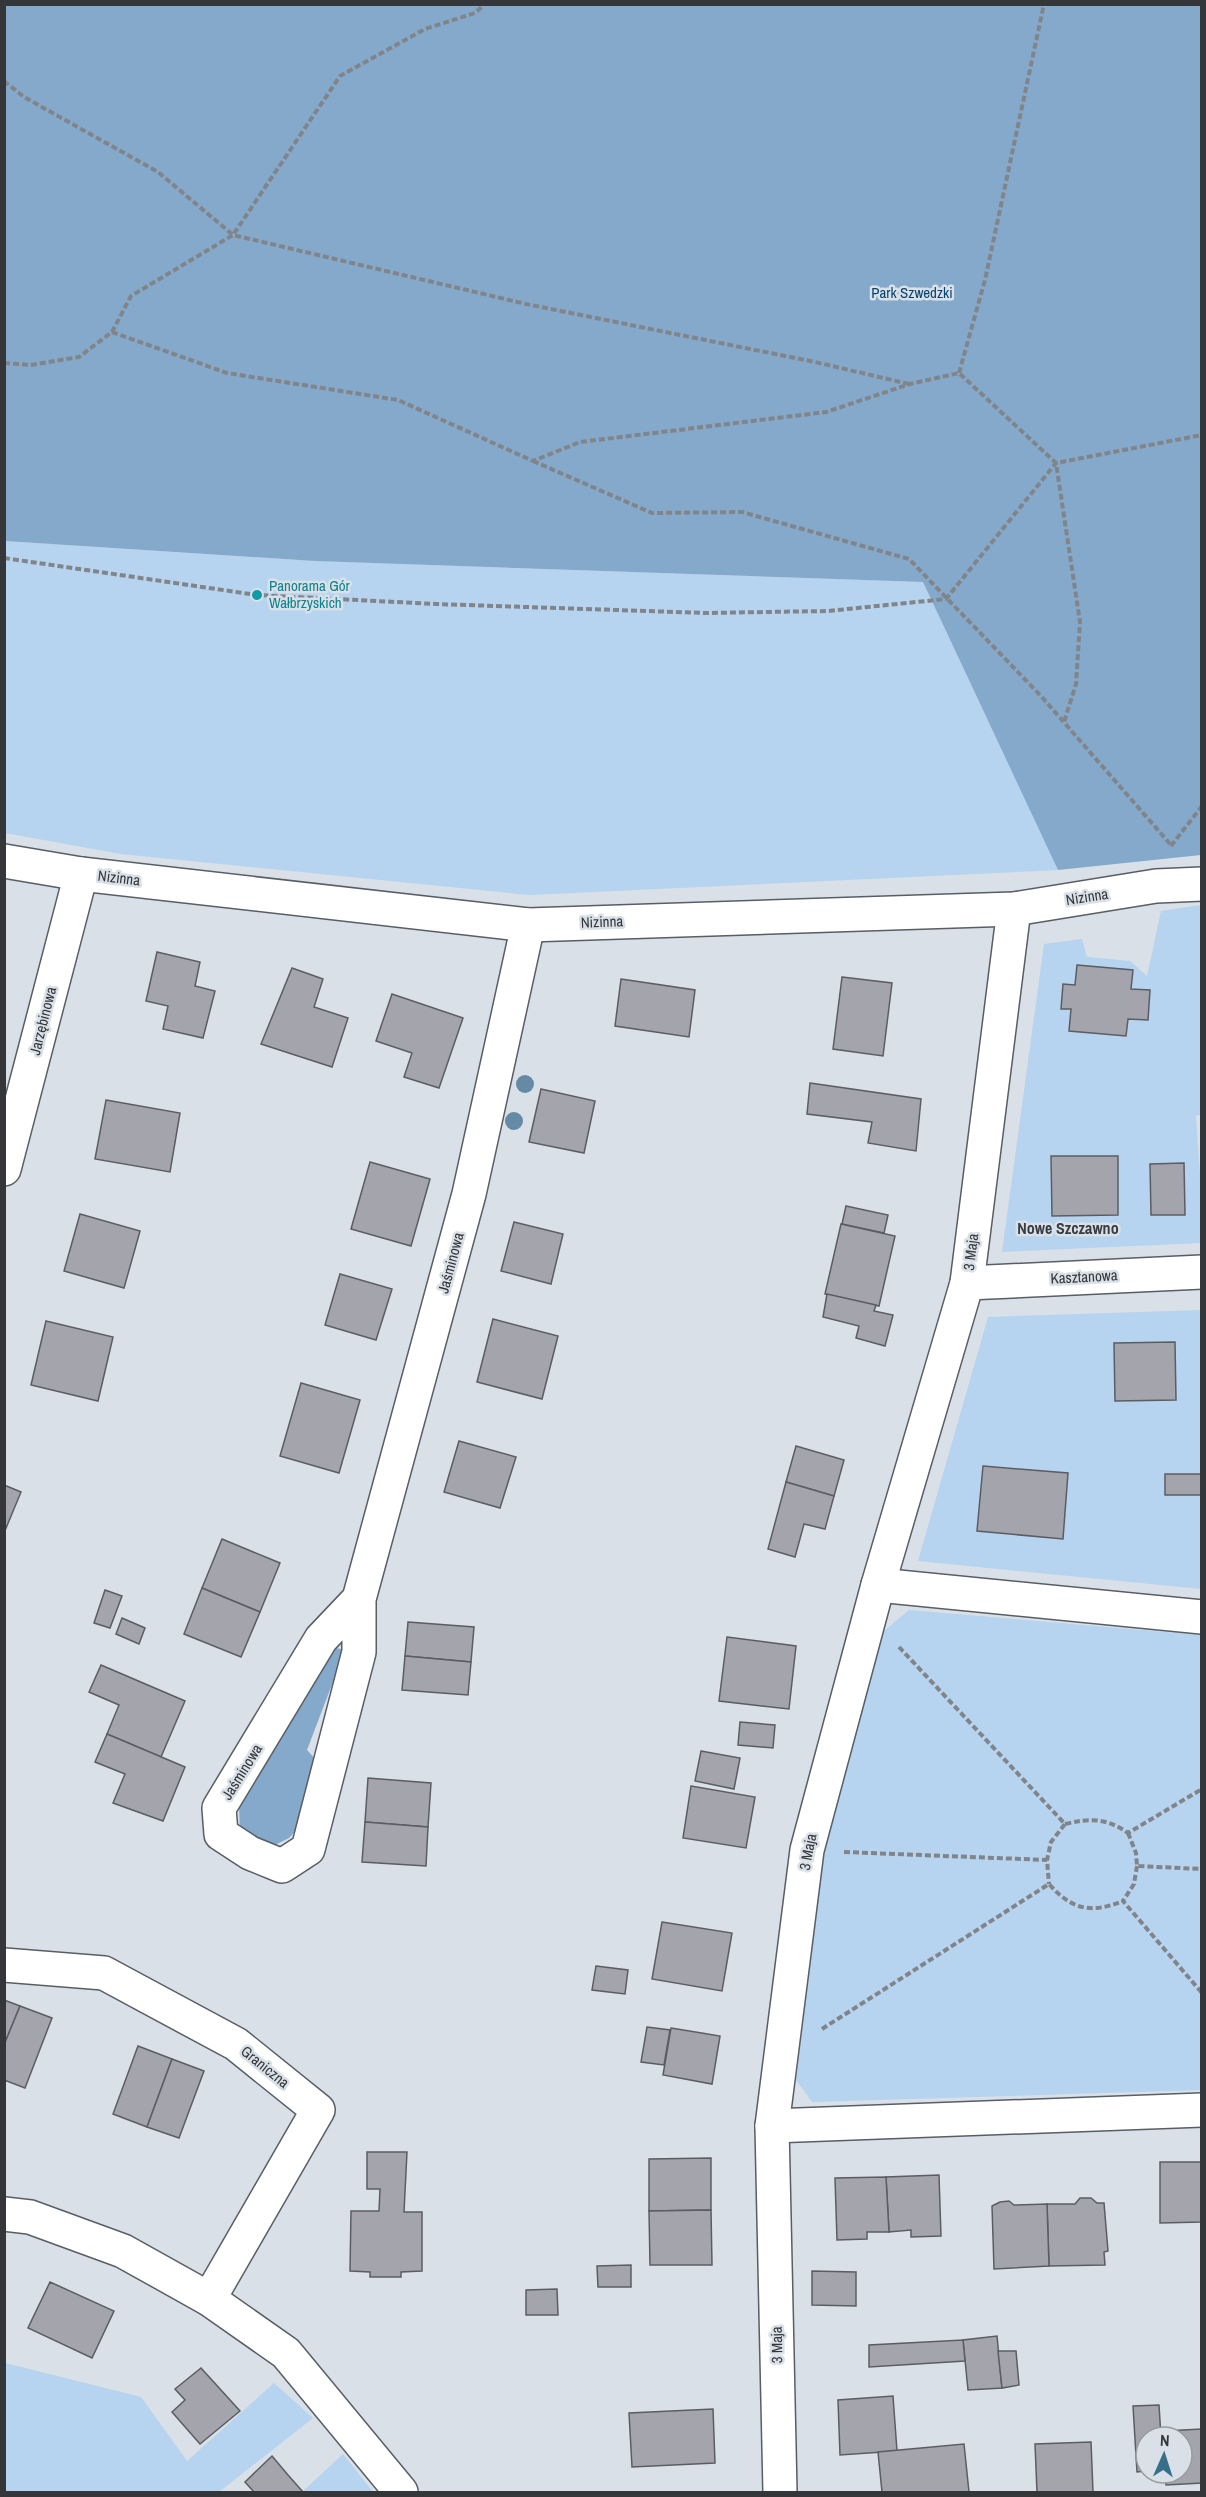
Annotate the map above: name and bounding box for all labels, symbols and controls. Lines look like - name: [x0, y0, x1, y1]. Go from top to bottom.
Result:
- park label: Park Szwedzki: [871, 282, 953, 303]
- place label: Panorama Gór Wałbrzyskich: [269, 575, 350, 613]
- marker: Panorama Gór Wałbrzyskich: [250, 588, 264, 602]
- street label: Nizinna: [97, 864, 142, 891]
- street label: Nizinna: [1064, 883, 1110, 910]
- street label: Nizinna: [580, 910, 624, 933]
- street label: Jarzębinowa: [24, 984, 61, 1057]
- district label: Nowe Szczawno: [1017, 1217, 1119, 1239]
- street label: Jaśminowa: [432, 1230, 469, 1296]
- street label: 3 Maja: [958, 1232, 983, 1272]
- street label: Kasztanowa: [1050, 1264, 1118, 1289]
- street label: Jaśminowa: [216, 1740, 267, 1804]
- street label: 3 Maja: [794, 1832, 821, 1872]
- street label: Graniczna: [237, 2041, 294, 2093]
- street label: 3 Maja: [766, 2326, 787, 2364]
- north arrow: [1134, 2425, 1194, 2485]
- text: N: [1159, 2429, 1170, 2451]

